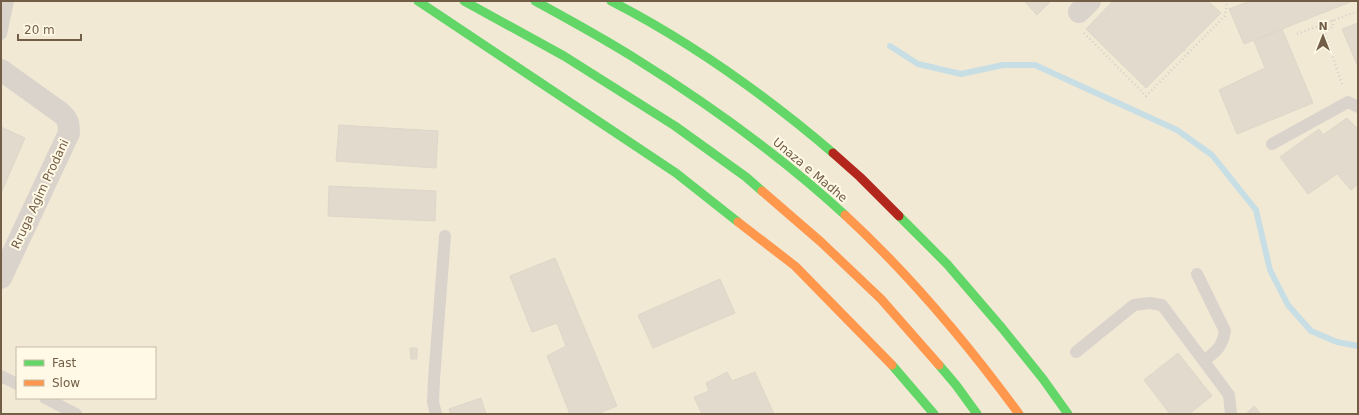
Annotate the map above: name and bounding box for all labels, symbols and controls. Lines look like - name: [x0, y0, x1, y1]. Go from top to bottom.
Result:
- scale bar: [18, 16, 81, 42]
- north arrow: [1303, 16, 1343, 56]
- text: N: [1318, 20, 1328, 33]
- text: 20 m: [24, 23, 55, 37]
- street label: Unaza e Madhe: [770, 135, 850, 205]
- street label: Rruga Agim Prodani: [8, 137, 72, 251]
- legend: [16, 347, 156, 399]
- text: Fast: [52, 356, 76, 370]
- text: Slow: [52, 376, 80, 390]

